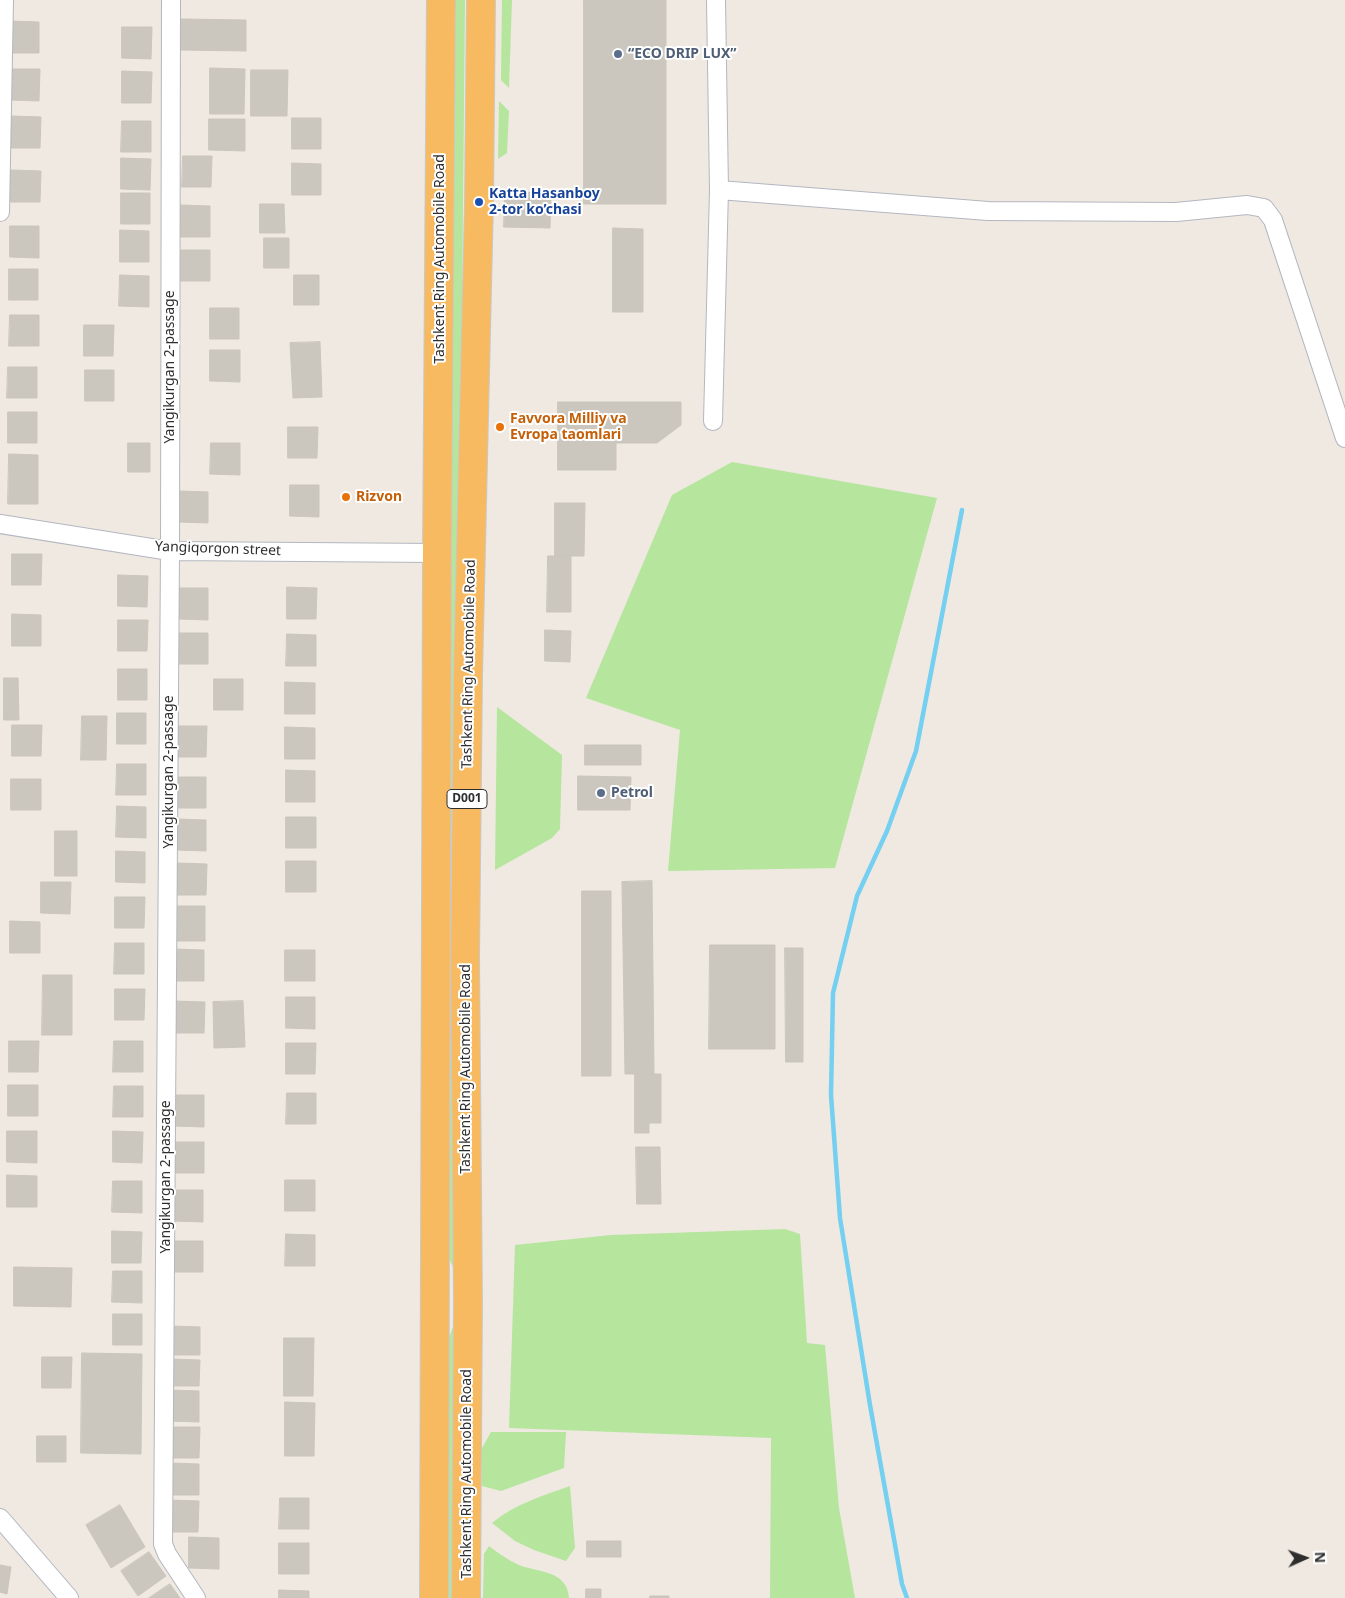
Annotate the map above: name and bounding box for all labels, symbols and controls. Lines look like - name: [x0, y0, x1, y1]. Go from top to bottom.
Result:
- place label: “ECO DRIP LUX”: [628, 46, 737, 62]
- marker: “ECO DRIP LUX”: [612, 48, 624, 60]
- street label: Tashkent Ring Automobile Road: [432, 154, 448, 364]
- place label: Katta Hasanboy 2-tor ko’chasi: [489, 186, 600, 218]
- marker: Katta Hasanboy 2-tor ko’chasi: [473, 196, 485, 208]
- street label: Yangikurgan 2-passage: [162, 290, 178, 444]
- place label: Favvora Milliy va Evropa taomlari: [510, 411, 627, 444]
- marker: Favvora Milliy va Evropa taomlari: [494, 421, 506, 433]
- place label: Rizvon: [356, 489, 402, 505]
- marker: Rizvon: [340, 491, 352, 503]
- street label: Yangiqorgon street: [155, 538, 281, 560]
- street label: Tashkent Ring Automobile Road: [459, 559, 479, 769]
- street label: Yangikurgan 2-passage: [161, 695, 177, 849]
- place label: Petrol: [611, 785, 653, 801]
- marker: Petrol: [595, 787, 607, 799]
- road number: D001: [447, 790, 487, 809]
- street label: Tashkent Ring Automobile Road: [458, 964, 474, 1174]
- street label: Yangikurgan 2-passage: [158, 1100, 174, 1254]
- street label: Tashkent Ring Automobile Road: [459, 1369, 475, 1579]
- north arrow: [1280, 1533, 1330, 1583]
- text: N: [1311, 1551, 1330, 1563]

